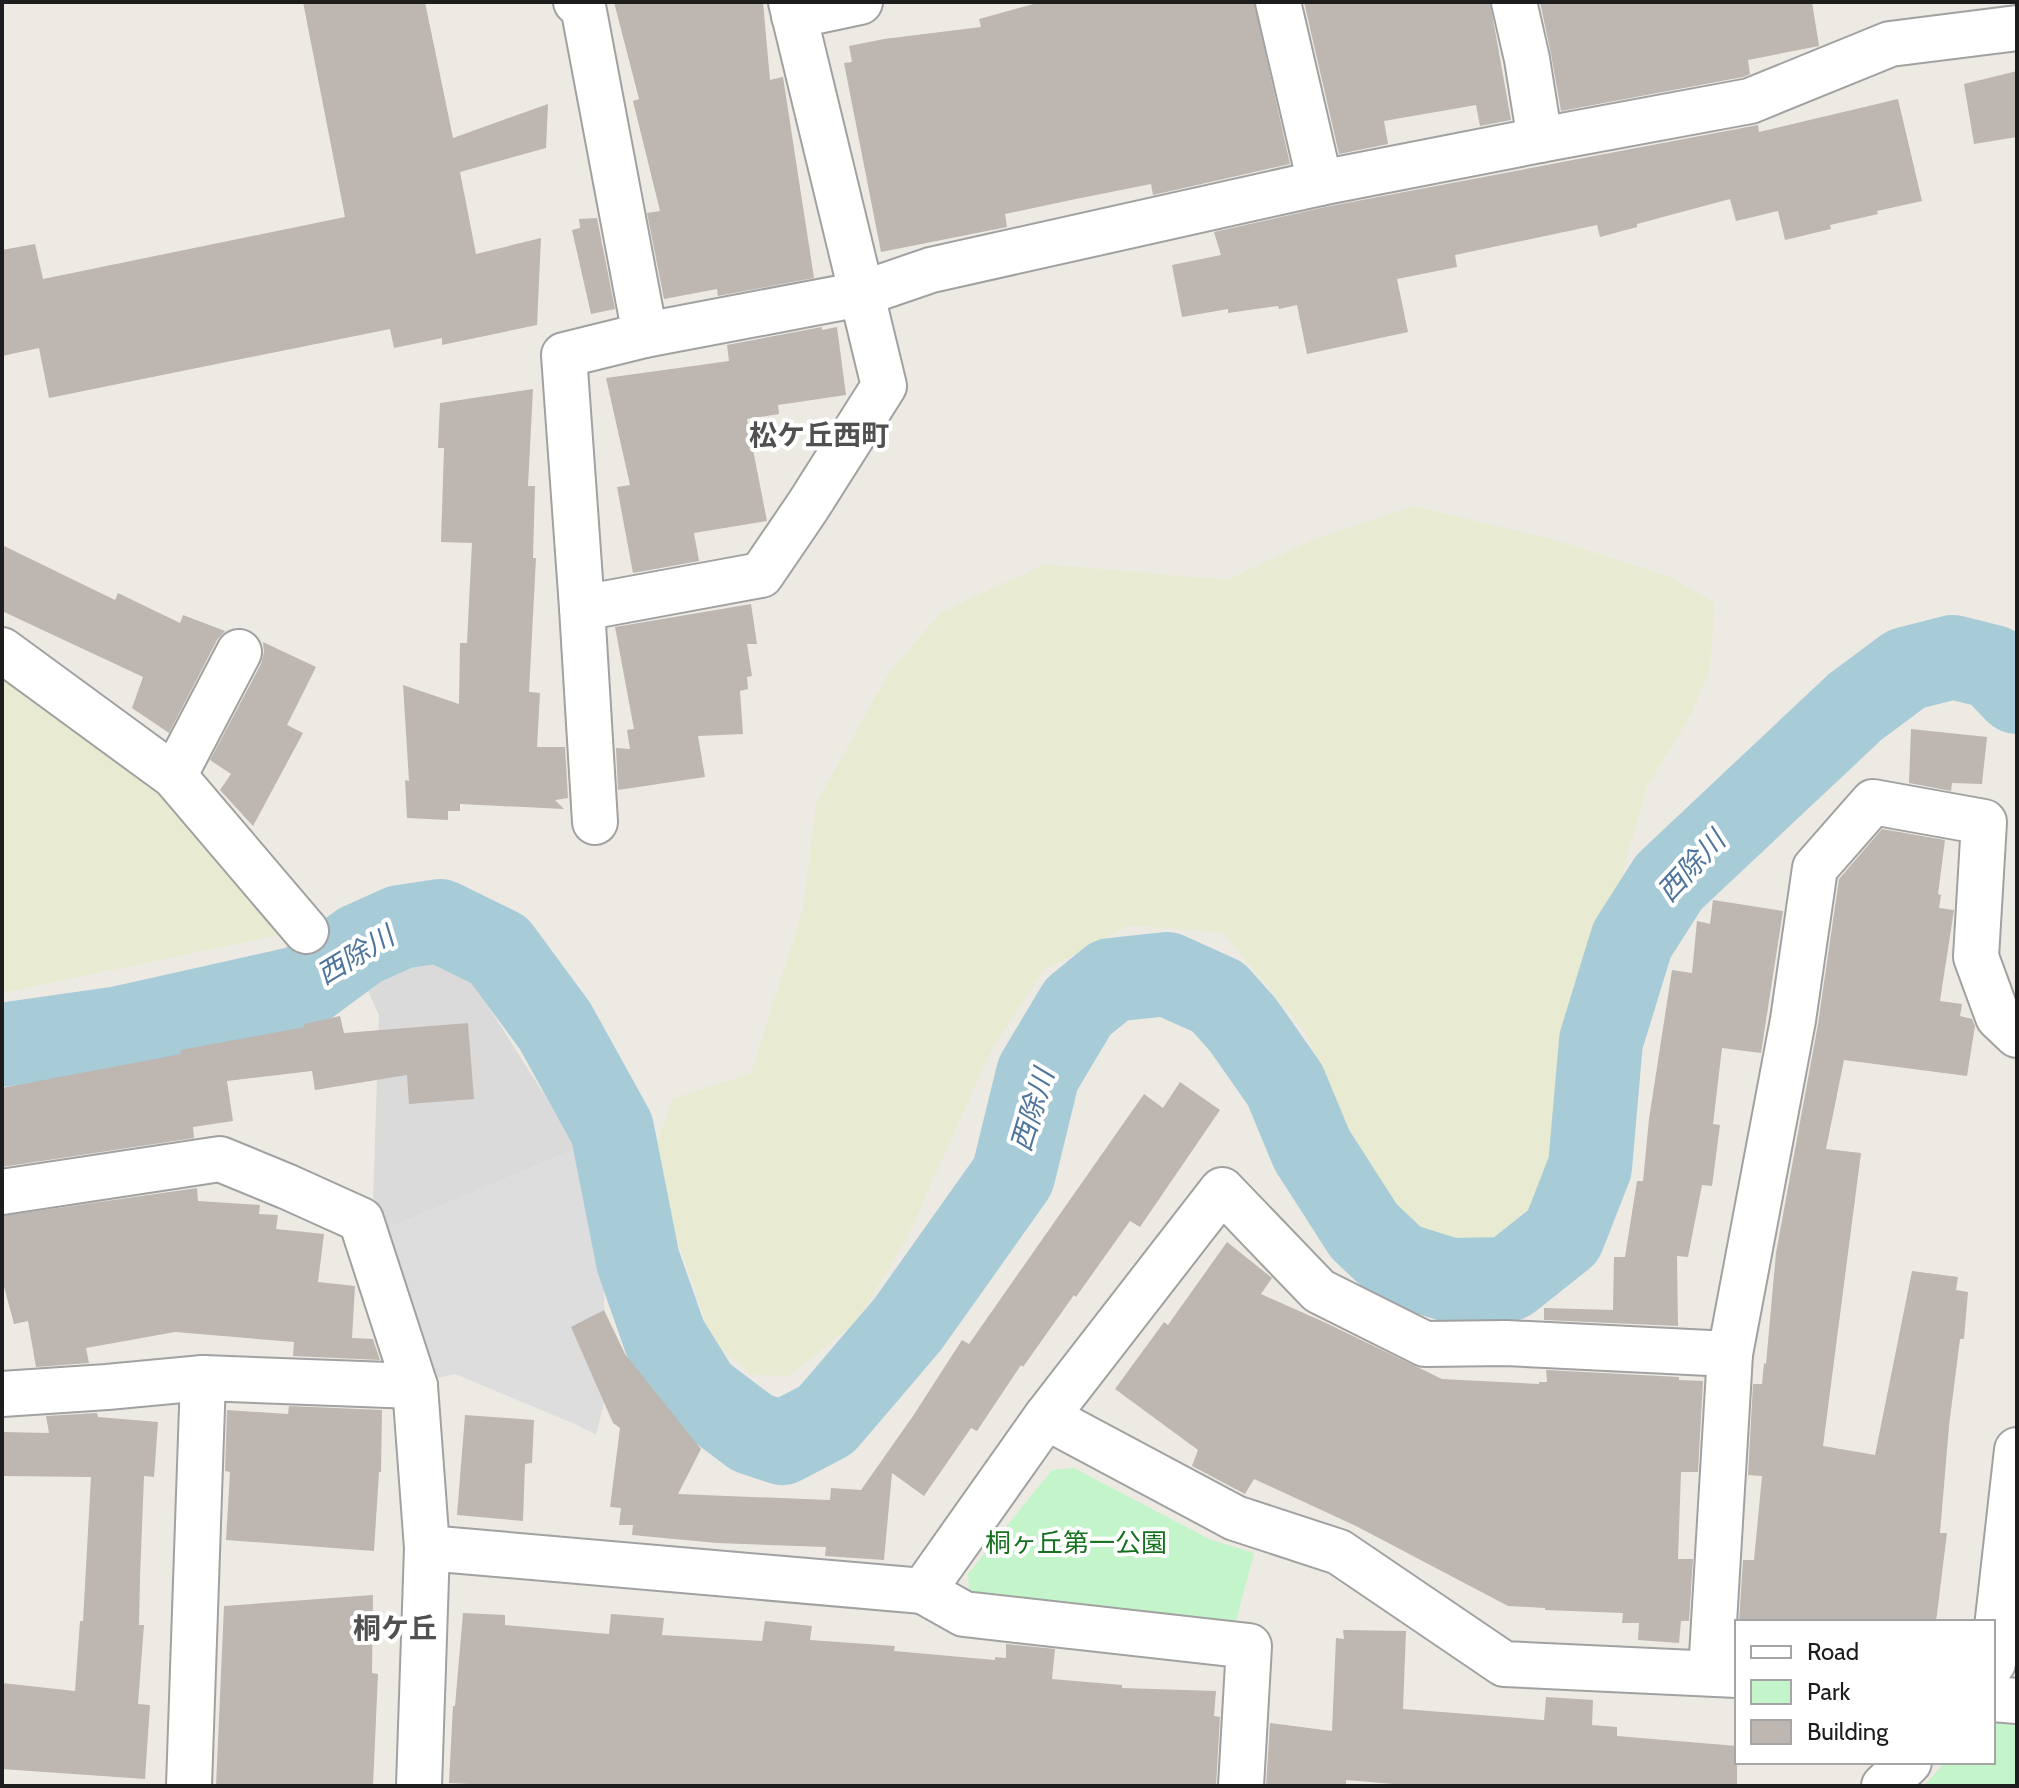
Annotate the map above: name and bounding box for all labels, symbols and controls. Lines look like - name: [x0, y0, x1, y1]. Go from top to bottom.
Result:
- district label: 松ケ丘西町: [749, 418, 889, 452]
- water label: 西除川: [1650, 822, 1734, 908]
- water label: 西除川: [310, 917, 402, 991]
- water label: 西除川: [1003, 1062, 1061, 1155]
- park label: 桐ヶ丘第一公園: [985, 1527, 1167, 1559]
- district label: 桐ケ丘: [353, 1611, 437, 1645]
- legend: [1735, 1620, 1995, 1764]
- text: Road: [1807, 1637, 1859, 1666]
- text: Park: [1807, 1677, 1850, 1706]
- text: Building: [1807, 1717, 1889, 1746]

